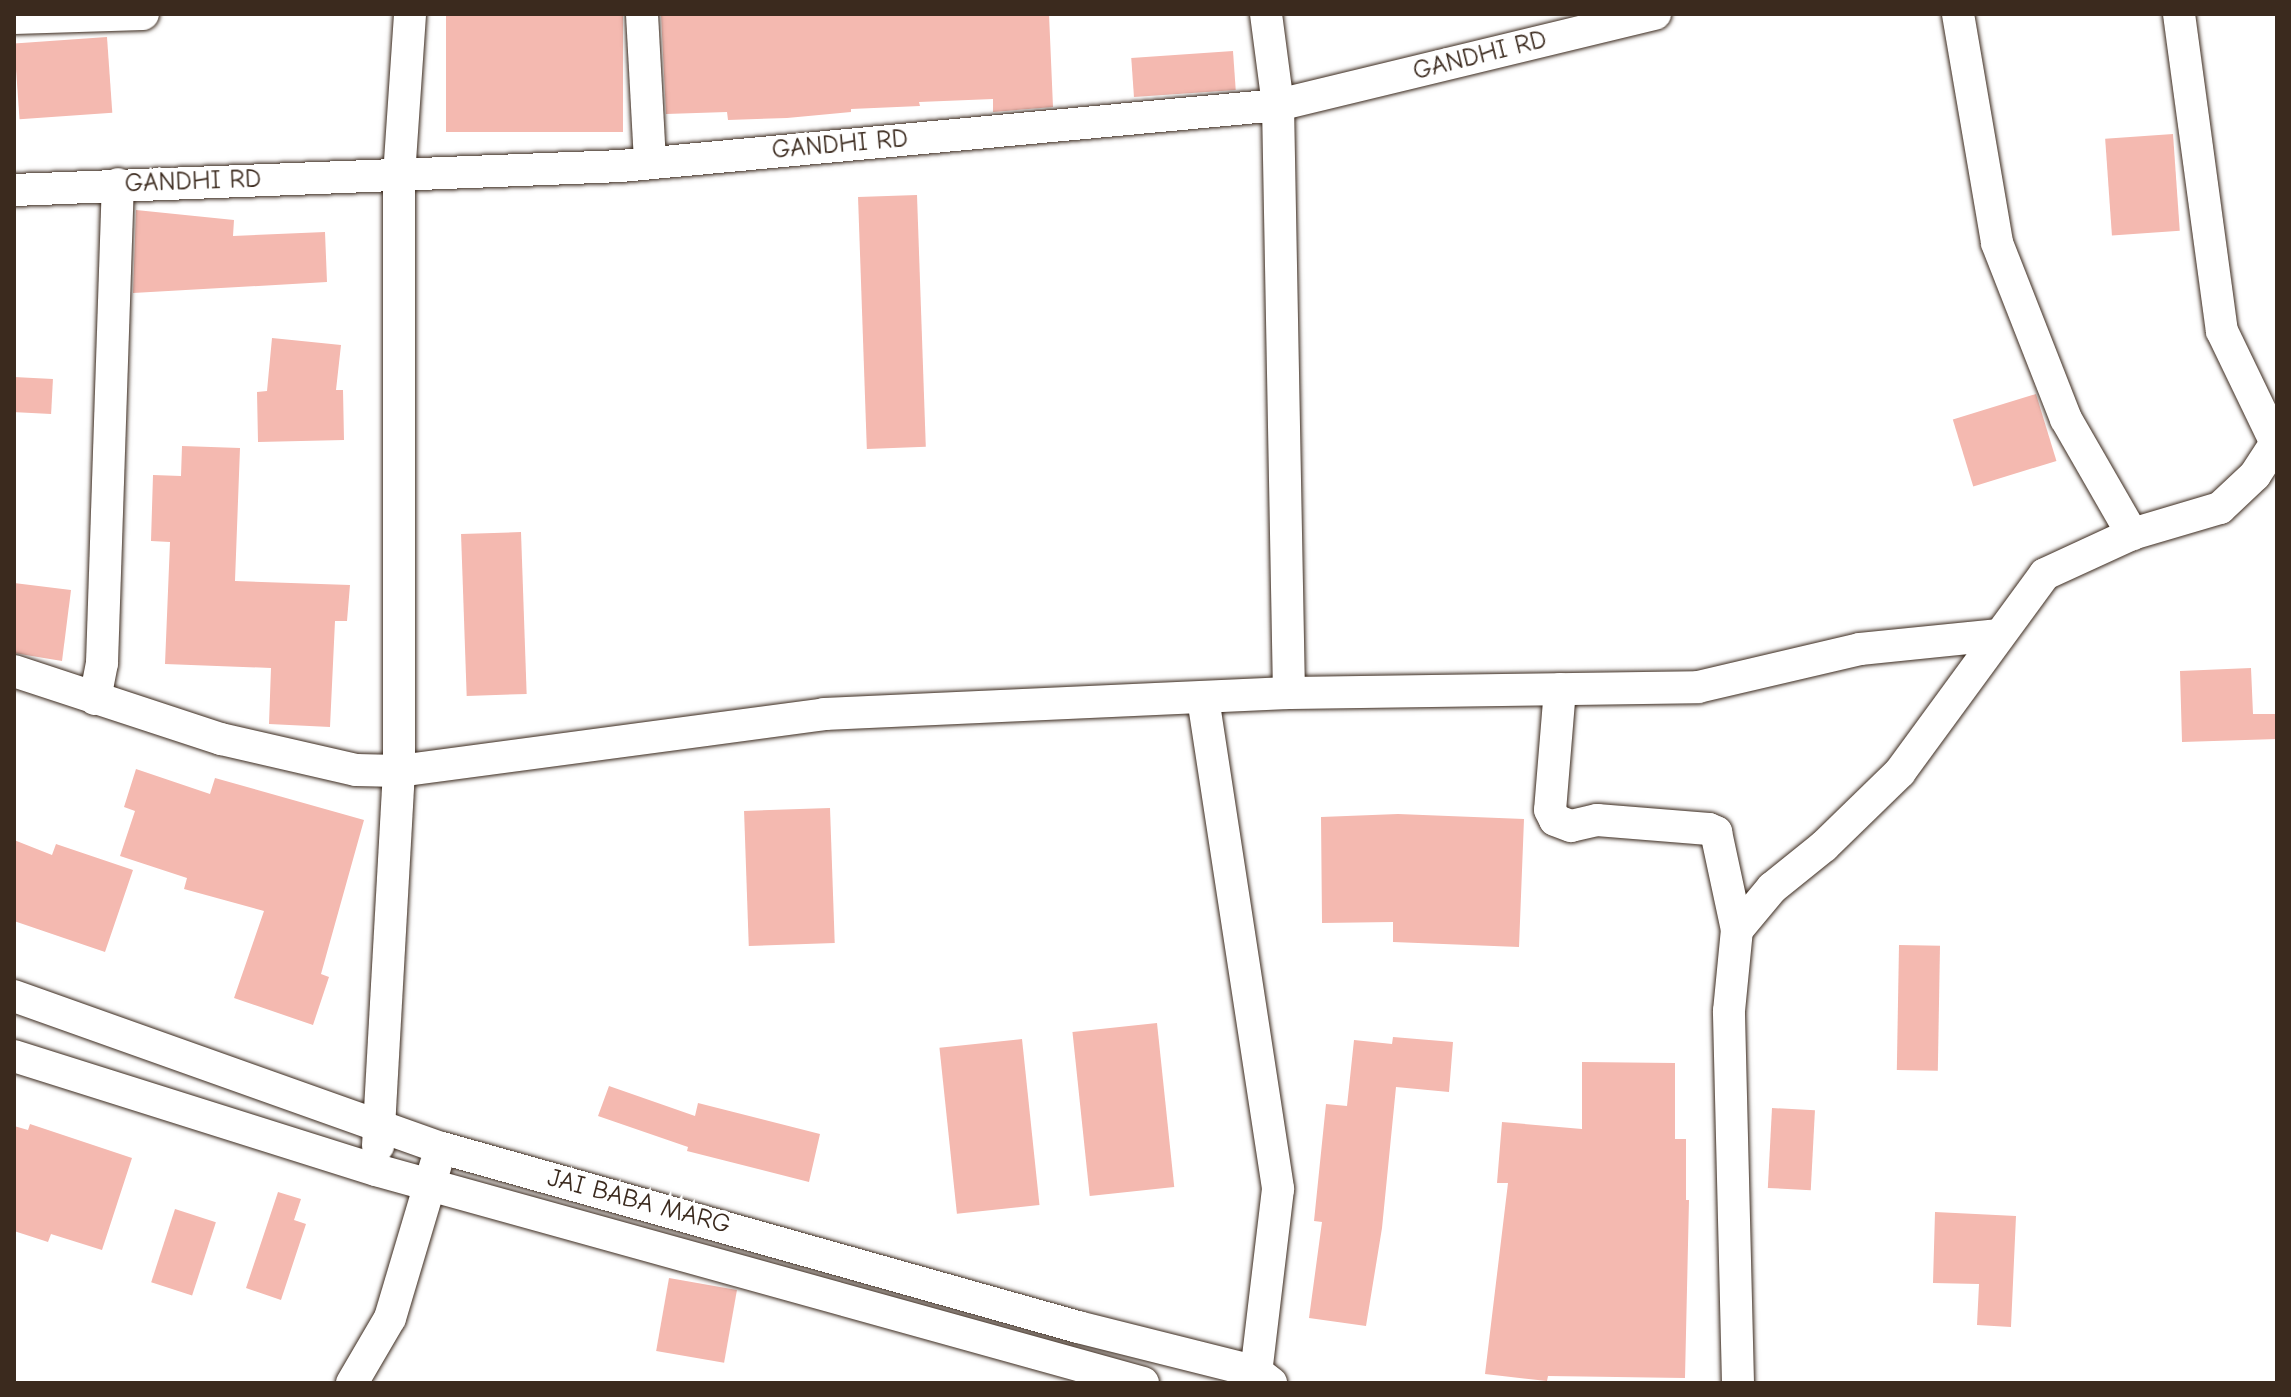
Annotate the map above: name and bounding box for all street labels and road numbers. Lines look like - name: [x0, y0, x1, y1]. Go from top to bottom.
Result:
- street label: GANDHI RD: [1410, 24, 1550, 88]
- street label: GANDHI RD: [771, 124, 909, 166]
- street label: GANDHI RD: [124, 164, 262, 200]
- street label: JAI BABA MARG: [544, 1163, 734, 1241]

